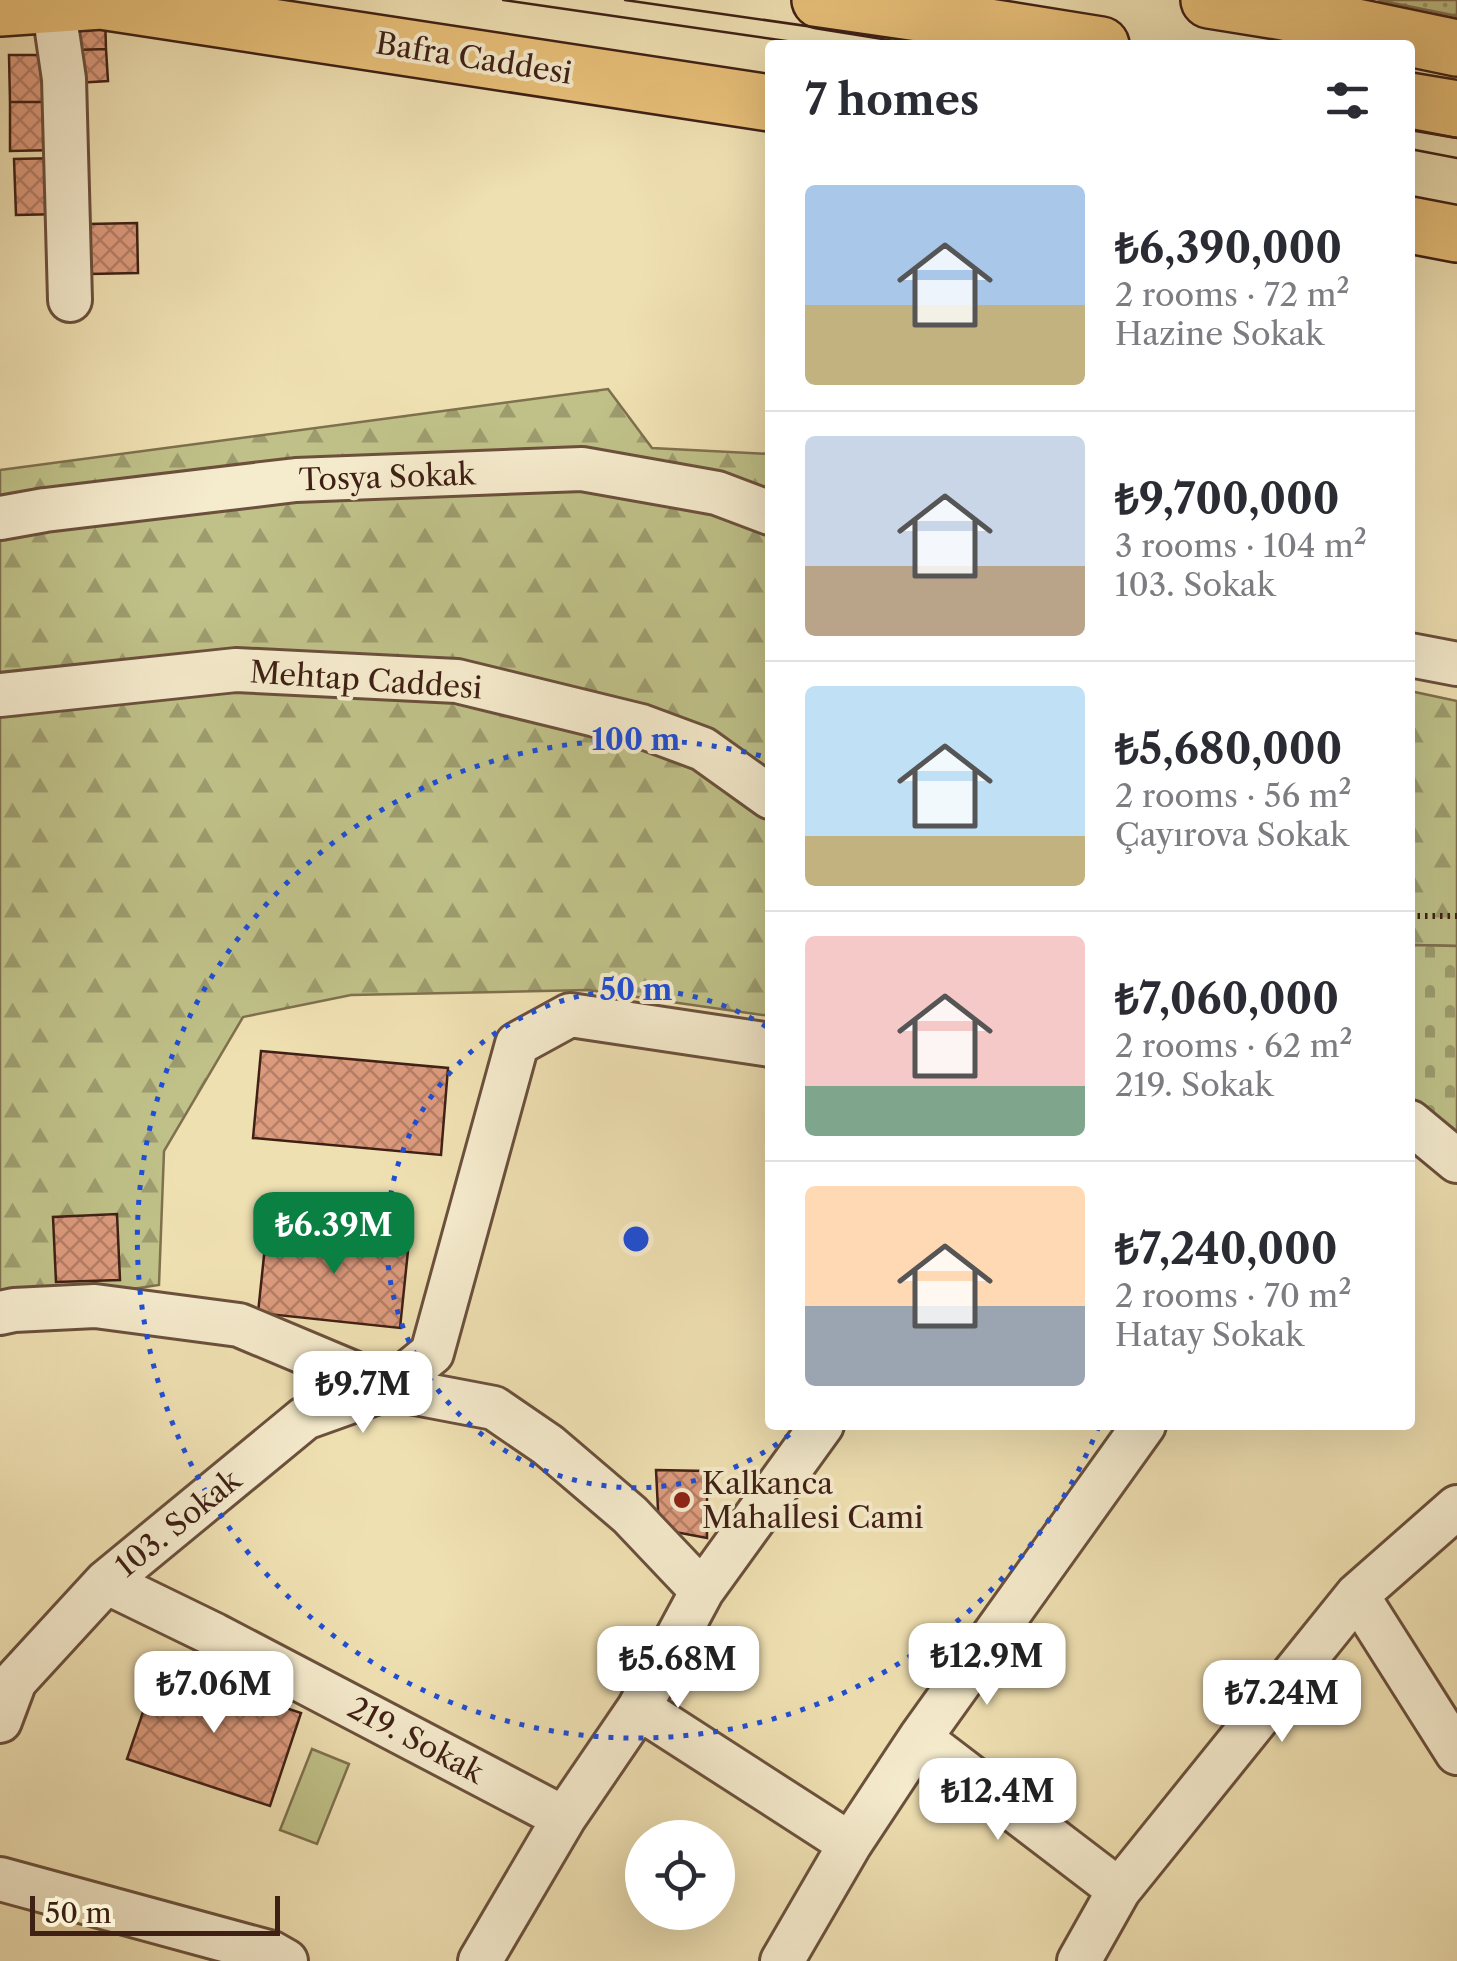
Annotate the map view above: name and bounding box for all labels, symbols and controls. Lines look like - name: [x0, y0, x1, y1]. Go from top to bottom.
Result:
- street label: Bafra Caddesi: [373, 24, 575, 92]
- icon: filters: [1320, 73, 1375, 128]
- text: 7 homes: [805, 74, 979, 126]
- text: ₺6,390,000: [1115, 222, 1342, 274]
- icon: home: [885, 225, 1005, 345]
- text: 2 rooms · 72 m²: [1115, 275, 1350, 314]
- text: Hazine Sokak: [1115, 314, 1324, 353]
- street label: Tosya Sokak: [298, 455, 477, 499]
- text: ₺9,700,000: [1115, 473, 1340, 525]
- icon: home: [885, 476, 1005, 596]
- text: 3 rooms · 104 m²: [1115, 526, 1367, 565]
- text: 103. Sokak: [1115, 565, 1275, 604]
- street label: Mehtap Caddesi: [249, 653, 483, 707]
- text: 100 m: [592, 721, 681, 758]
- text: ₺5,680,000: [1115, 723, 1342, 775]
- icon: home: [885, 726, 1005, 846]
- text: 2 rooms · 56 m²: [1115, 776, 1352, 815]
- text: Çayırova Sokak: [1115, 815, 1349, 854]
- text: 50 m: [599, 971, 673, 1008]
- text: ₺7,060,000: [1115, 973, 1339, 1025]
- icon: home: [885, 976, 1005, 1096]
- text: 2 rooms · 62 m²: [1115, 1026, 1353, 1065]
- text: 219. Sokak: [1115, 1065, 1273, 1104]
- pin: ₺6.39M: [253, 1192, 415, 1277]
- text: ₺6.39M: [275, 1205, 393, 1244]
- centre of rings: [618, 1221, 654, 1257]
- text: ₺7,240,000: [1115, 1223, 1337, 1275]
- icon: home: [885, 1226, 1005, 1346]
- text: 2 rooms · 70 m²: [1115, 1276, 1351, 1315]
- text: Hatay Sokak: [1115, 1315, 1304, 1354]
- pin: ₺9.7M: [293, 1351, 433, 1436]
- text: ₺9.7M: [315, 1364, 411, 1403]
- street label: 103. Sokak: [108, 1460, 249, 1585]
- place label: Kalkanca Mahallesi Cami: [702, 1465, 923, 1536]
- marker: Kalkanca Mahallesi Cami: [671, 1489, 693, 1511]
- pin: ₺12.9M: [906, 1623, 1068, 1708]
- pin: ₺5.68M: [597, 1626, 759, 1711]
- text: ₺12.9M: [931, 1636, 1043, 1675]
- text: ₺5.68M: [619, 1639, 737, 1678]
- pin: ₺7.06M: [133, 1651, 295, 1736]
- pin: ₺7.24M: [1201, 1660, 1363, 1745]
- text: ₺7.06M: [156, 1664, 272, 1703]
- text: ₺7.24M: [1225, 1673, 1339, 1712]
- street label: 219. Sokak: [342, 1689, 492, 1792]
- pin: ₺12.4M: [917, 1758, 1079, 1843]
- text: ₺12.4M: [941, 1771, 1055, 1810]
- map controls: [625, 1820, 735, 1930]
- button: locate: [625, 1820, 735, 1930]
- scale bar: [30, 1891, 280, 1936]
- text: 50 m: [45, 1896, 112, 1930]

